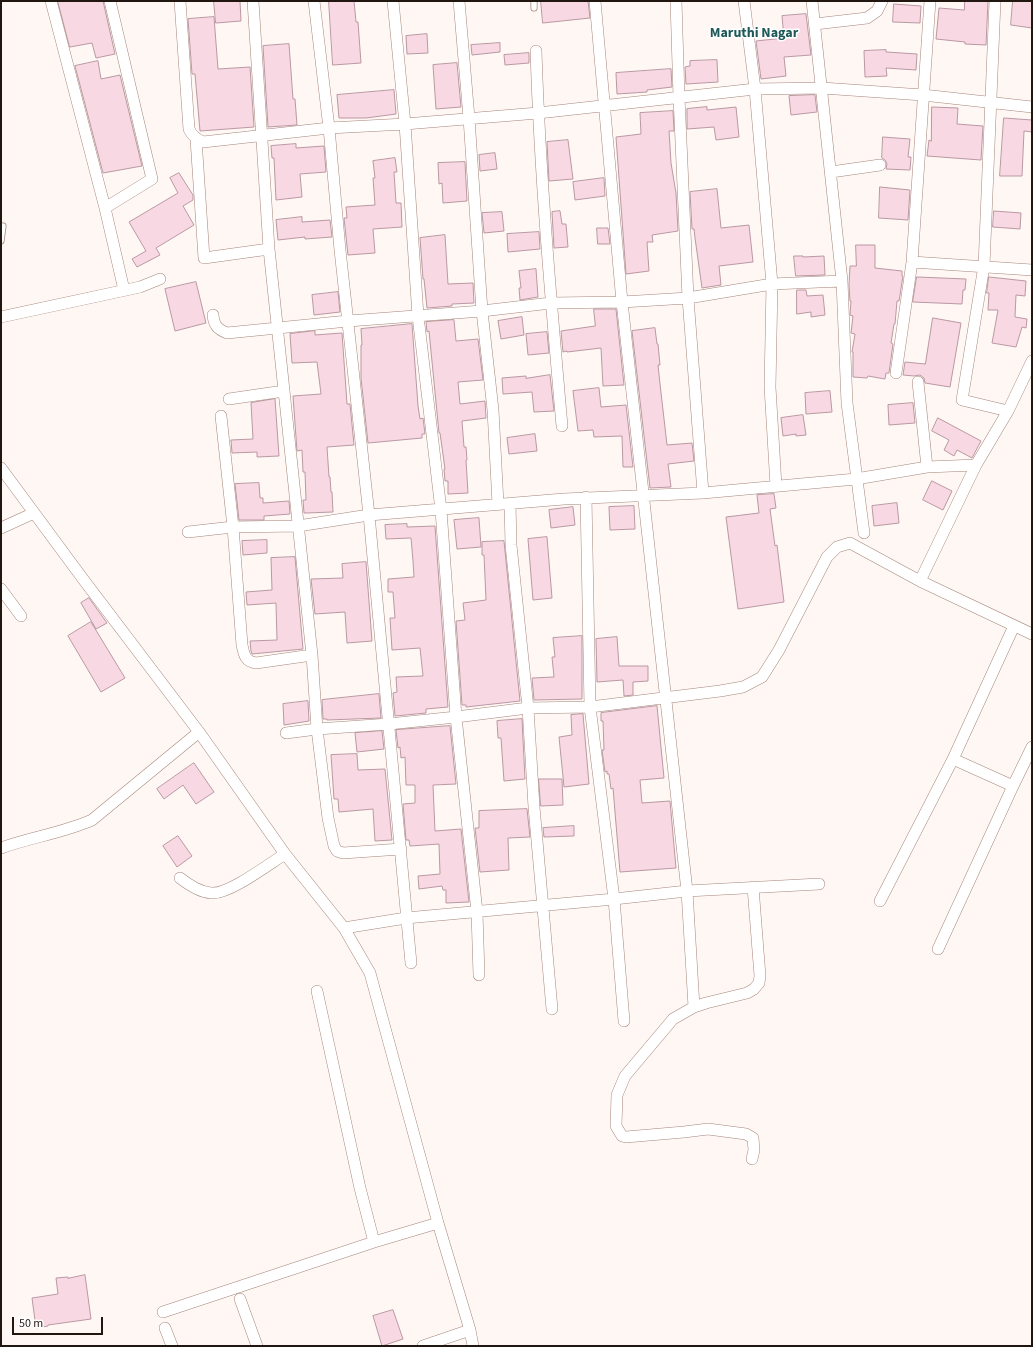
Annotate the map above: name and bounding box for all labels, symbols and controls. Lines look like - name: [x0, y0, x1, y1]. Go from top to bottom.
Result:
- district label: Maruthi Nagar: [710, 26, 798, 42]
- scale bar: [14, 1309, 105, 1335]
- text: 50 m: [19, 1315, 43, 1332]

